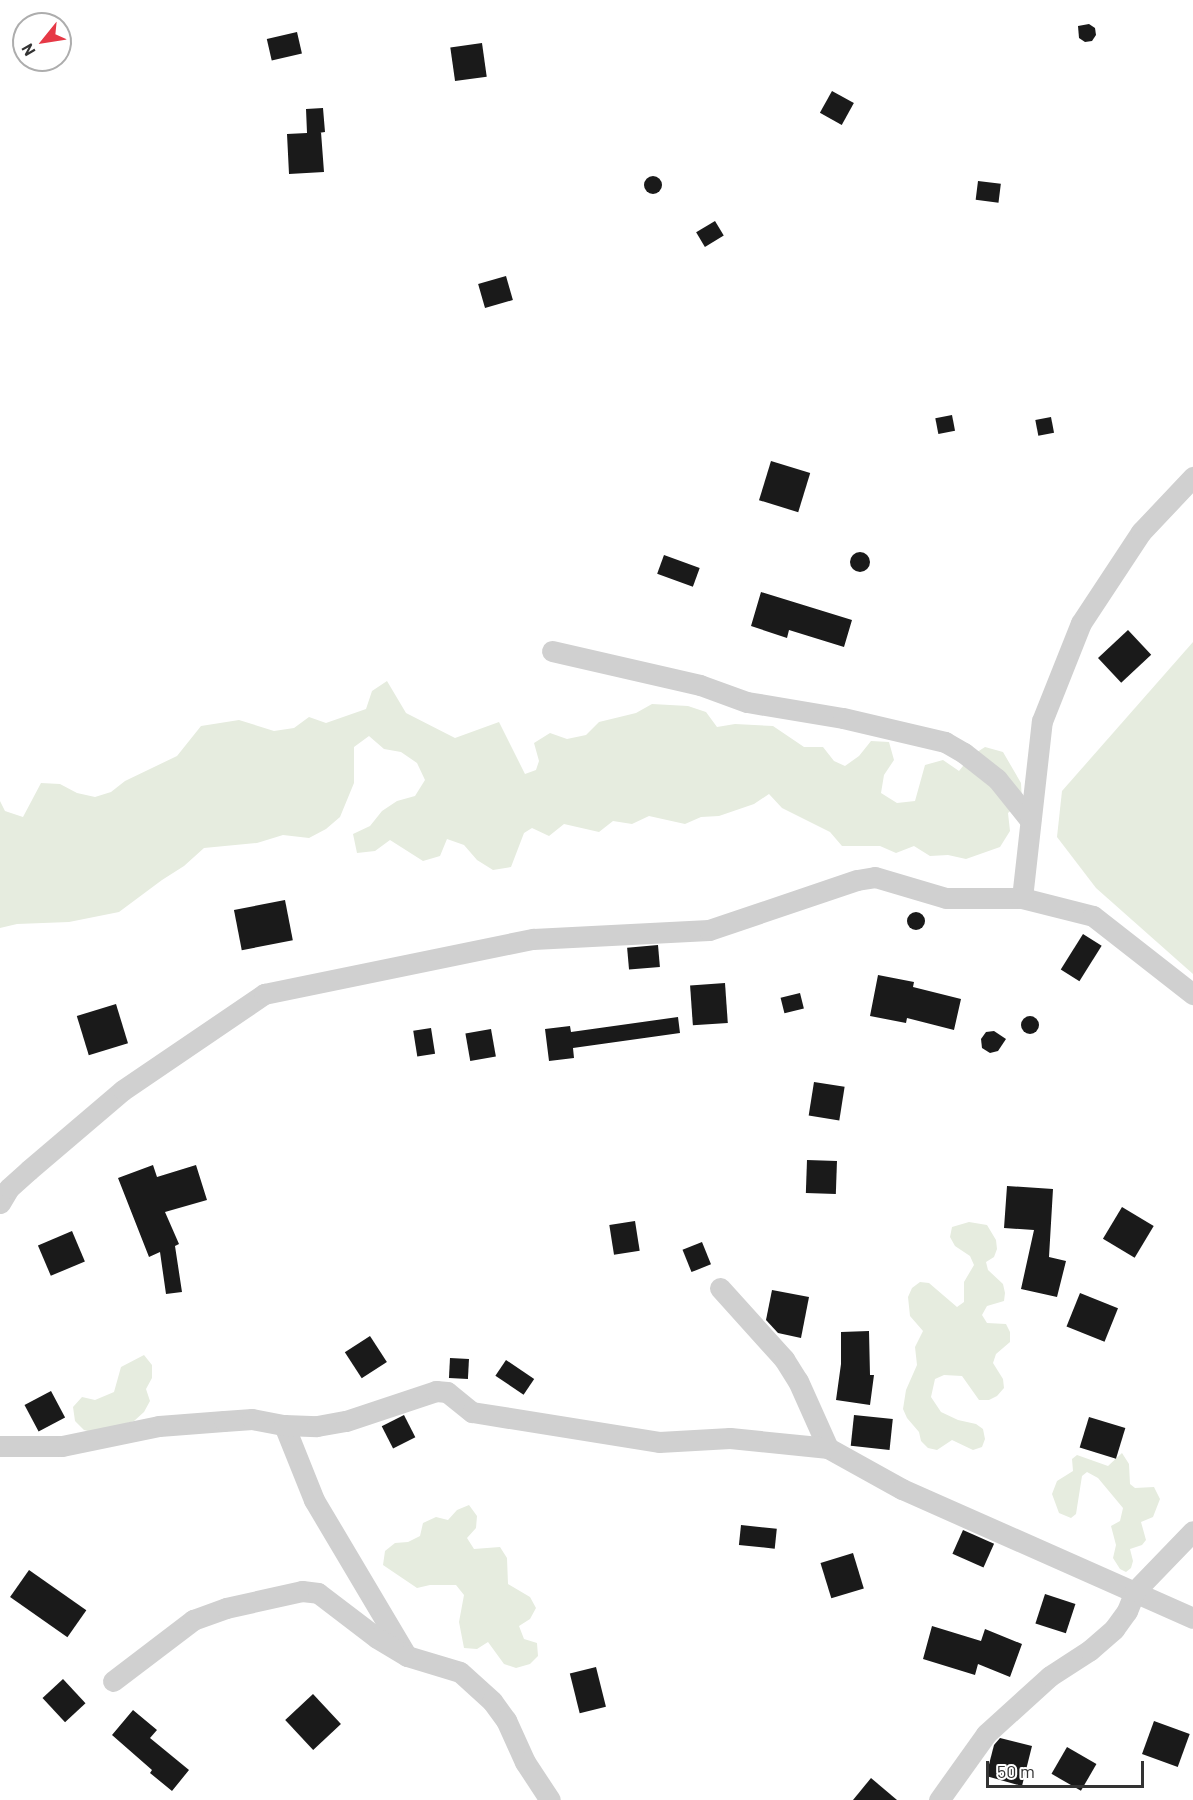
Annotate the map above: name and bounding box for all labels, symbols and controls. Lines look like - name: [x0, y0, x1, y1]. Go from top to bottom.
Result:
- north arrow: [12, 12, 72, 72]
- text: N: [17, 41, 39, 60]
- scale bar: [989, 1749, 1146, 1787]
- text: 50 m: [997, 1760, 1035, 1782]

